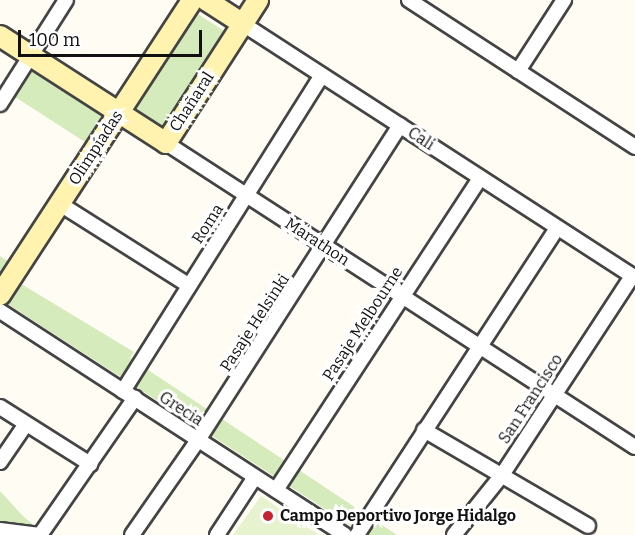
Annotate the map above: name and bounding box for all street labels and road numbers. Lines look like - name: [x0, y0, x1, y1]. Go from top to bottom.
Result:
- street label: Chañaral: [166, 69, 218, 135]
- street label: Olimpíadas: [65, 107, 127, 189]
- street label: Cali: [404, 123, 438, 155]
- street label: Roma: [188, 201, 228, 247]
- street label: Marathon: [281, 214, 353, 270]
- street label: Pasaje Melbourne: [319, 263, 407, 385]
- street label: Pasaje Helsinki: [216, 271, 294, 375]
- street label: San Francisco: [495, 351, 567, 447]
- street label: Grecia: [155, 388, 207, 430]

